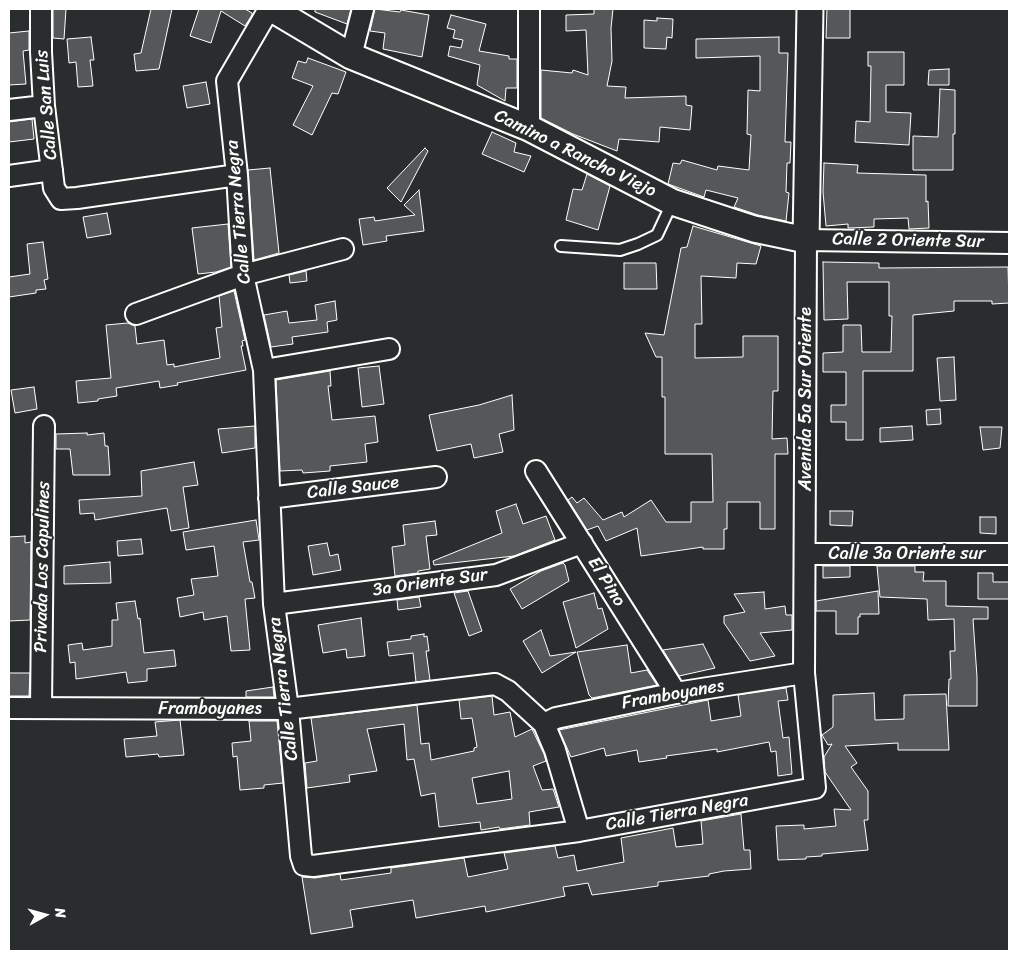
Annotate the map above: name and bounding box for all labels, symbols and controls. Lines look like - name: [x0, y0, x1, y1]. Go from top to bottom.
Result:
- street label: Calle San Luis: [31, 49, 63, 161]
- street label: Camino a Rancho Viejo: [490, 105, 660, 203]
- street label: Calle Tierra Negra: [222, 139, 256, 285]
- street label: Calle 2 Oriente Sur: [832, 229, 984, 253]
- street label: Avenida 5a Sur Oriente: [795, 307, 817, 491]
- street label: Calle Sauce: [306, 472, 400, 504]
- street label: Privada Los Capulines: [31, 481, 55, 653]
- street label: Calle 3a Oriente sur: [829, 543, 985, 565]
- street label: El Pino: [582, 553, 630, 611]
- street label: 3a Oriente Sur: [371, 564, 489, 602]
- street label: Calle Tierra Negra: [264, 616, 304, 762]
- street label: Framboyanes: [620, 675, 726, 715]
- street label: Framboyanes: [158, 698, 262, 720]
- street label: Calle Tierra Negra: [604, 790, 750, 836]
- north arrow: [20, 890, 70, 940]
- text: N: [47, 907, 73, 919]

